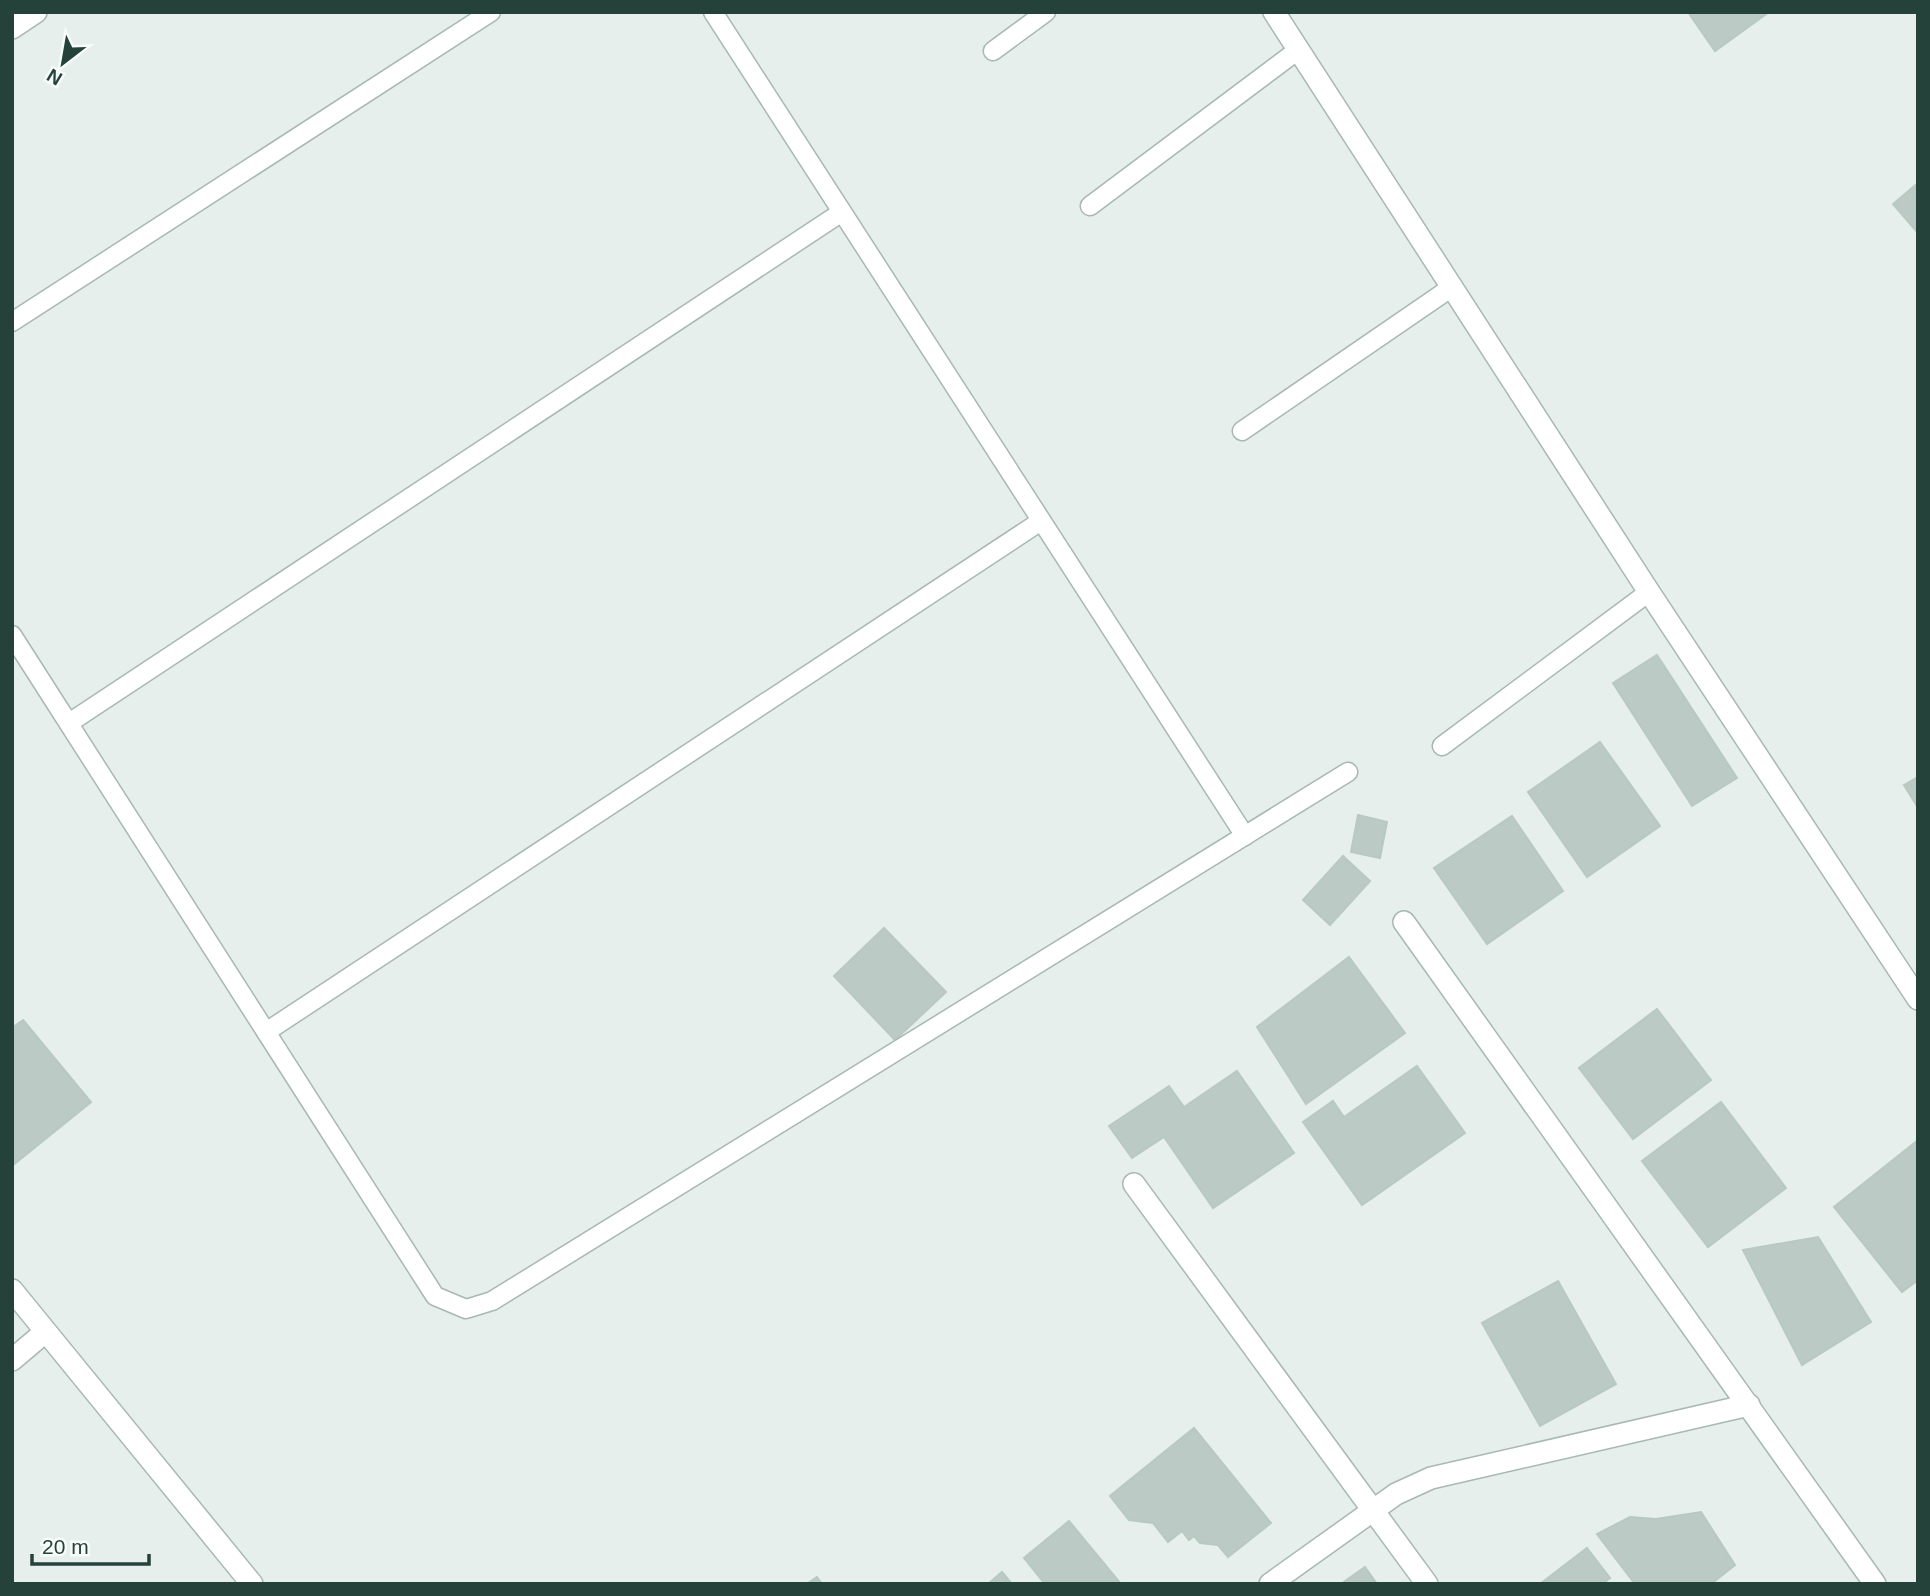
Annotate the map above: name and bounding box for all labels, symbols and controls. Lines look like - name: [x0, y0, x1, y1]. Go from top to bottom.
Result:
- north arrow: [28, 28, 98, 98]
- text: N: [43, 65, 66, 90]
- scale bar: [32, 1522, 149, 1566]
- text: 20 m: [42, 1535, 89, 1558]

